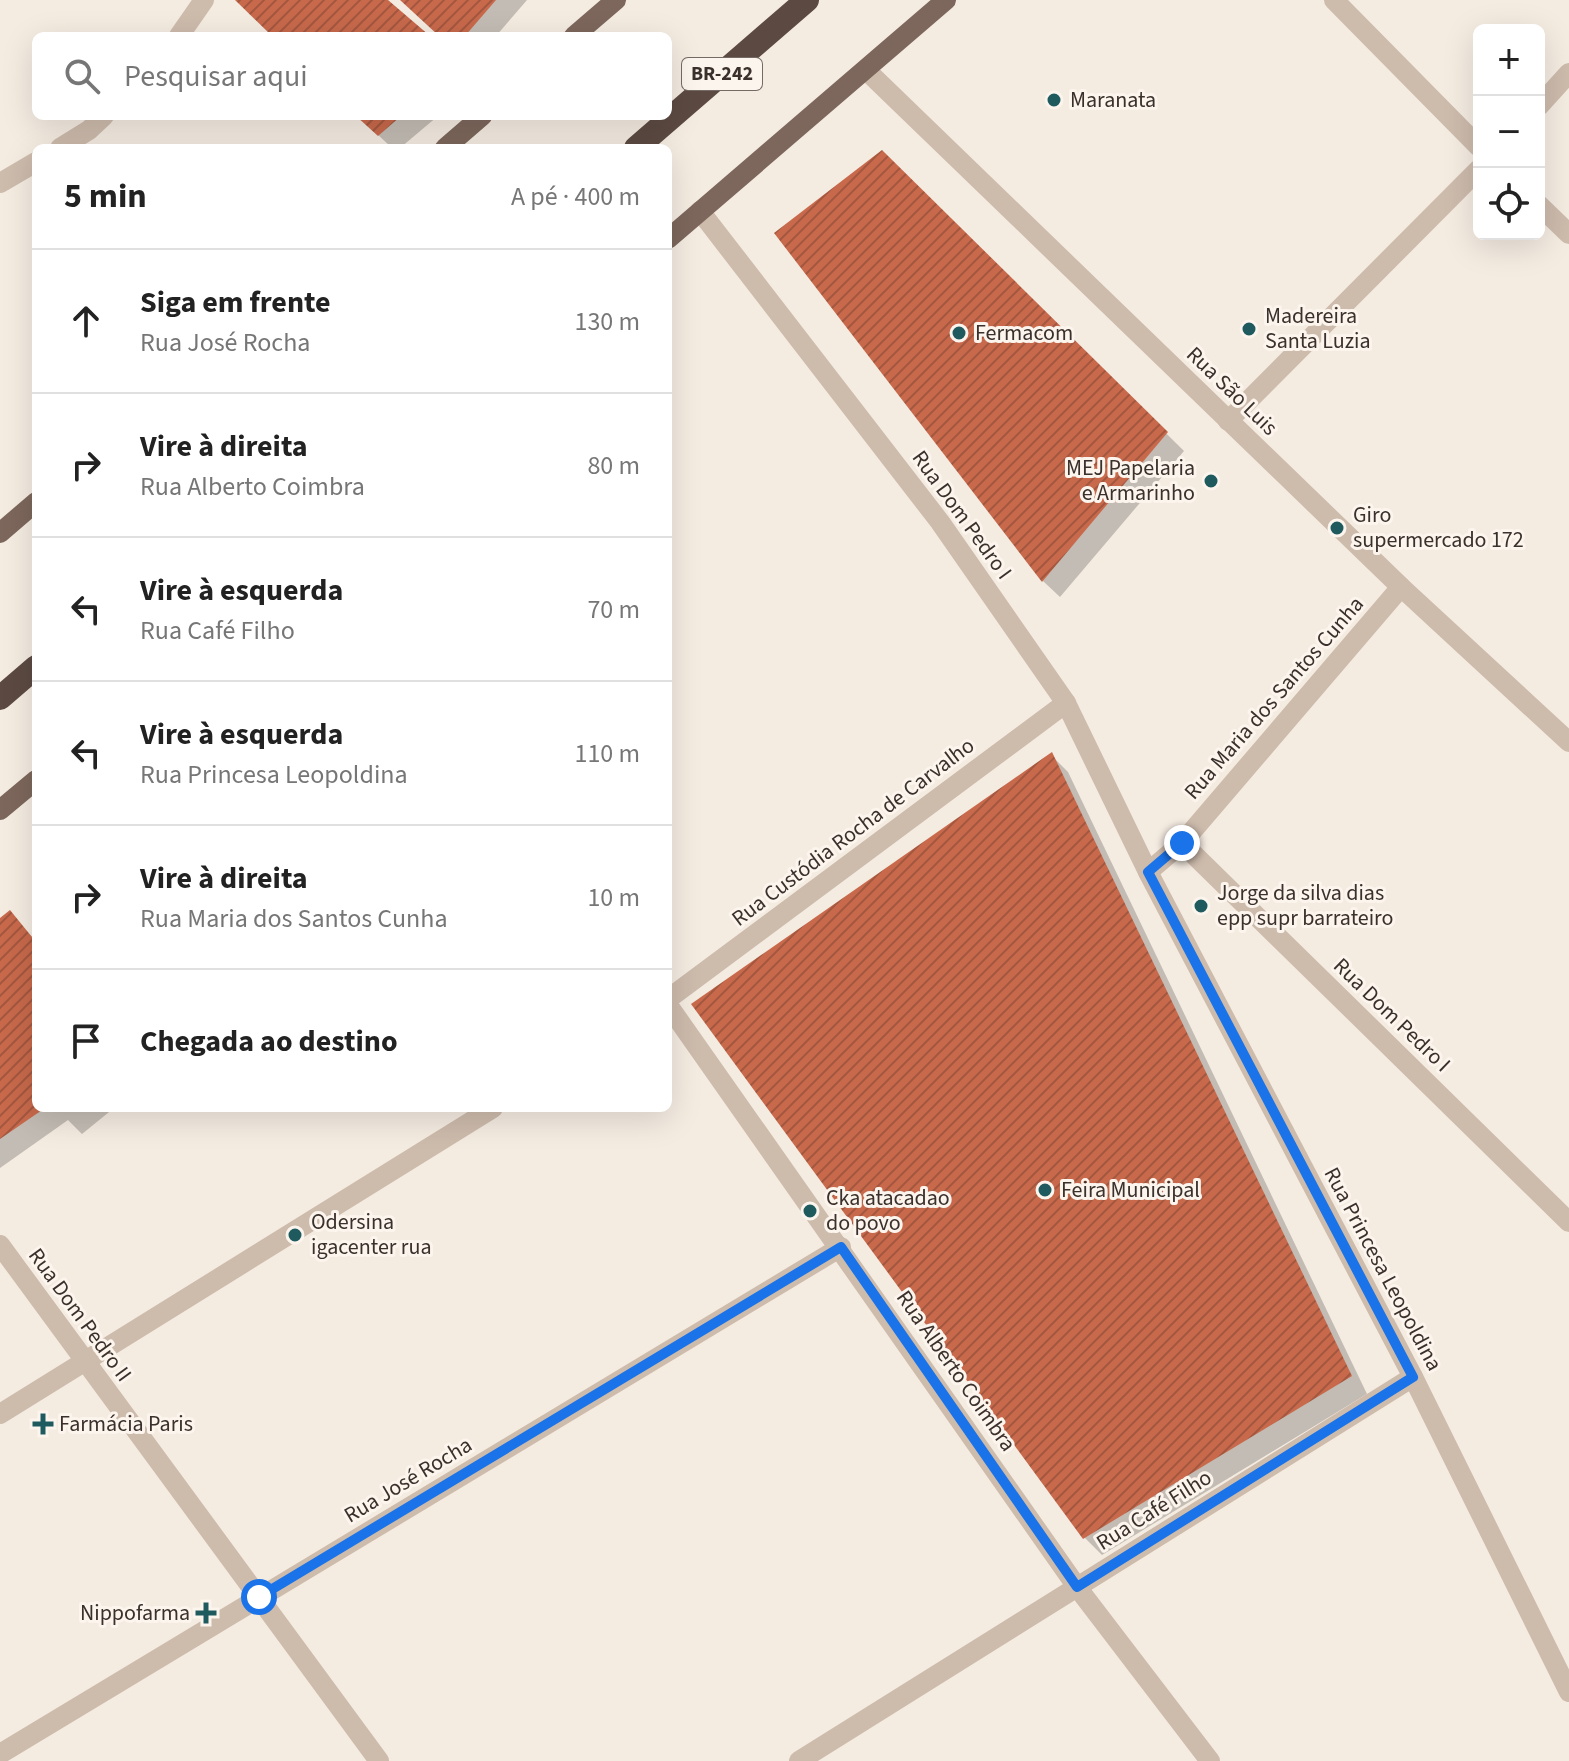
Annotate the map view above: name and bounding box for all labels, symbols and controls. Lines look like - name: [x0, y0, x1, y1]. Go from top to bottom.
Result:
- map controls: [1473, 24, 1545, 240]
- button: +: [1473, 24, 1545, 96]
- search box: [32, 32, 672, 120]
- icon: search: [60, 54, 104, 98]
- text: Pesquisar aqui: [124, 55, 308, 98]
- road number: BR-242: [682, 58, 762, 90]
- place label: Maranata: [1070, 84, 1156, 116]
- marker: Maranata: [1045, 91, 1063, 109]
- button: −: [1473, 96, 1545, 168]
- button: locate: [1473, 168, 1545, 240]
- text: 5 min: [64, 172, 147, 221]
- text: A pé · 400 m: [511, 178, 640, 215]
- text: Siga em frente: [140, 281, 331, 324]
- icon: ahead: [64, 299, 108, 343]
- place label: Madereira Santa Luzia: [1265, 300, 1371, 357]
- text: 130 m: [574, 303, 640, 340]
- place label: Fermacom: [975, 317, 1073, 349]
- marker: Madereira Santa Luzia: [1240, 320, 1258, 338]
- text: Rua José Rocha: [140, 324, 310, 361]
- marker: Fermacom: [950, 324, 968, 342]
- street label: Rua São Luis: [1179, 339, 1285, 443]
- text: Vire à direita: [140, 425, 308, 468]
- icon: right: [64, 443, 108, 487]
- street label: Rua Dom Pedro I: [904, 444, 1020, 586]
- text: 80 m: [587, 447, 640, 484]
- place label: MEJ Papelaria e Armarinho: [1066, 452, 1195, 509]
- text: Rua Alberto Coimbra: [140, 468, 365, 505]
- marker: MEJ Papelaria e Armarinho: [1202, 472, 1220, 490]
- place label: Giro supermercado 172: [1353, 499, 1524, 556]
- marker: Giro supermercado 172: [1328, 519, 1346, 537]
- text: Vire à esquerda: [140, 569, 343, 612]
- icon: left: [64, 587, 108, 631]
- street label: Rua Maria dos Santos Cunha: [1177, 589, 1371, 807]
- text: 70 m: [587, 591, 640, 628]
- text: Rua Café Filho: [140, 612, 295, 649]
- text: Vire à esquerda: [140, 713, 343, 756]
- street label: Rua Custódia Rocha de Carvalho: [725, 730, 981, 934]
- icon: left: [64, 731, 108, 775]
- text: 110 m: [574, 735, 640, 772]
- text: Rua Princesa Leopoldina: [140, 756, 408, 793]
- route end: [1164, 825, 1200, 861]
- text: Vire à direita: [140, 857, 308, 900]
- icon: right: [64, 875, 108, 919]
- place label: Jorge da silva dias epp supr barrateiro: [1217, 877, 1393, 934]
- text: 10 m: [587, 879, 640, 916]
- marker: Jorge da silva dias epp supr barrateiro: [1192, 897, 1210, 915]
- text: Rua Maria dos Santos Cunha: [140, 900, 448, 937]
- street label: Rua Dom Pedro I: [1326, 950, 1458, 1080]
- icon: arrive: [64, 1019, 108, 1063]
- text: Chegada ao destino: [140, 1020, 398, 1063]
- street label: Rua Princesa Leopoldina: [1316, 1162, 1450, 1376]
- place label: Feira Municipal: [1061, 1174, 1200, 1206]
- marker: Feira Municipal: [1036, 1181, 1054, 1199]
- place label: Cka atacadao do povo: [826, 1182, 950, 1239]
- marker: Cka atacadao do povo: [801, 1202, 819, 1220]
- place label: Odersina igacenter rua: [311, 1206, 432, 1263]
- marker: Odersina igacenter rua: [286, 1226, 304, 1244]
- street label: Rua Dom Pedro II: [20, 1242, 140, 1388]
- street label: Rua Alberto Coimbra: [888, 1284, 1024, 1458]
- place label: Farmácia Paris: [59, 1408, 193, 1440]
- marker: Farmácia Paris: [34, 1415, 52, 1433]
- street label: Rua José Rocha: [338, 1429, 478, 1531]
- street label: Rua Café Filho: [1090, 1462, 1218, 1558]
- route start: [241, 1579, 277, 1615]
- place label: Nippofarma: [80, 1597, 190, 1629]
- marker: Nippofarma: [197, 1604, 215, 1622]

